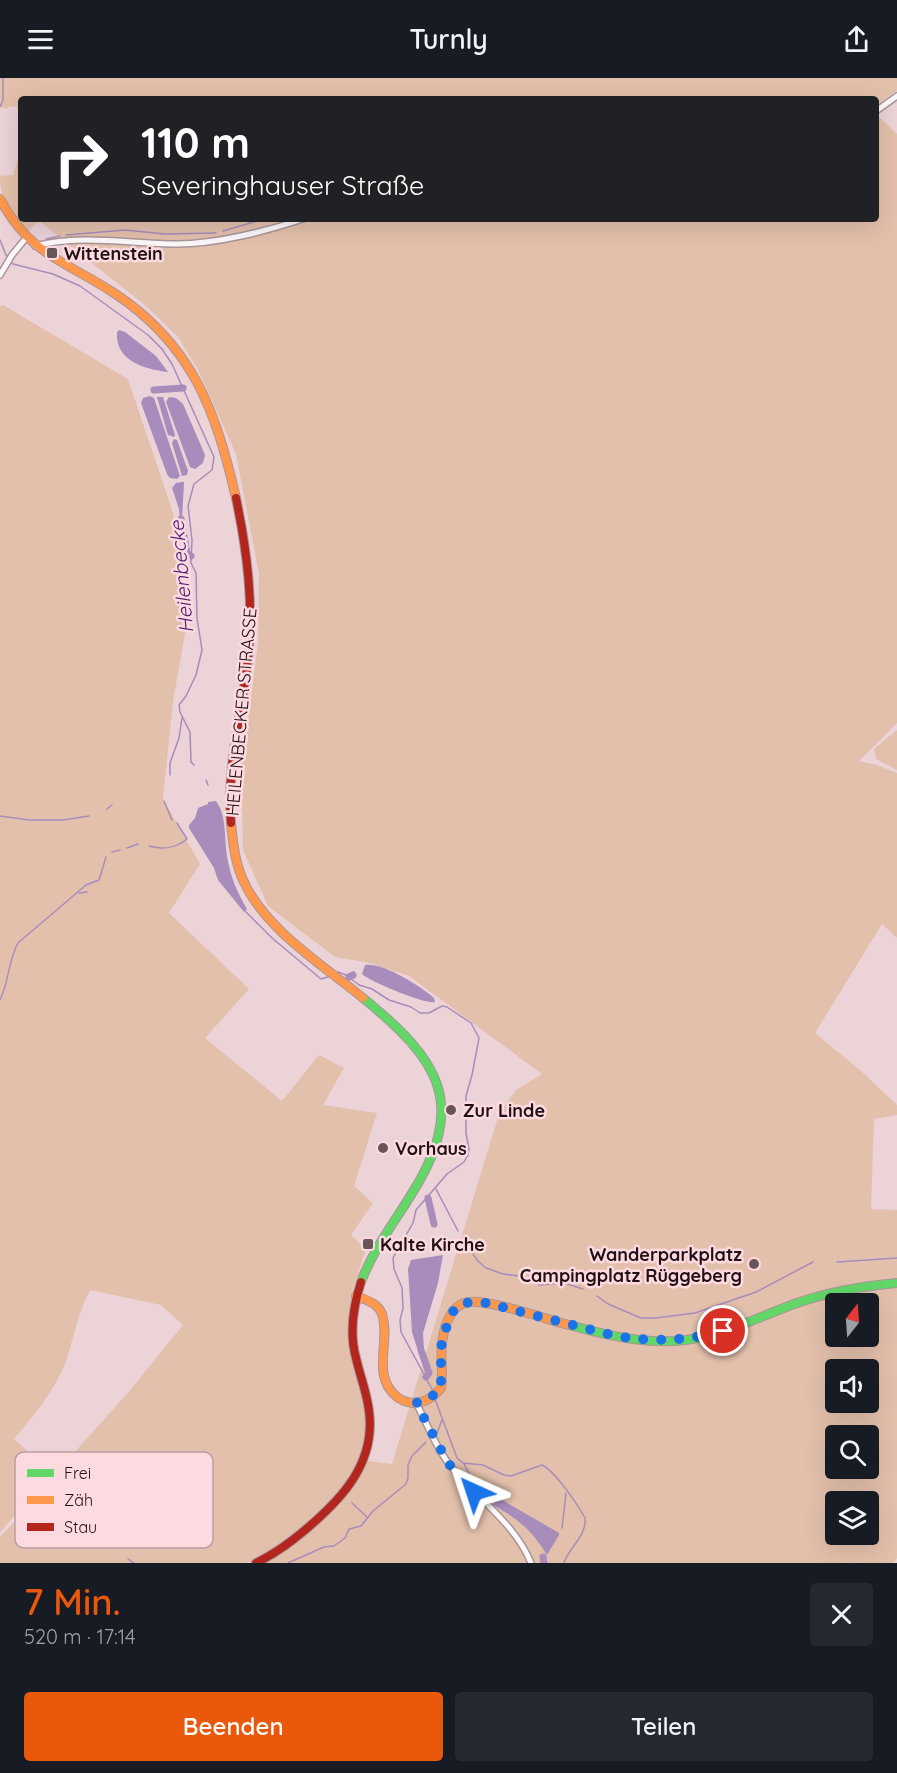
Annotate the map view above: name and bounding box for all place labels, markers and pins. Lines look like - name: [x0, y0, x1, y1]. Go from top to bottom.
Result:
- place label: Wittenstein: [64, 242, 163, 265]
- marker: Wittenstein: [45, 246, 59, 260]
- place label: Zur Linde: [463, 1099, 545, 1122]
- marker: Zur Linde: [444, 1103, 458, 1117]
- place label: Vorhaus: [395, 1137, 467, 1160]
- marker: Vorhaus: [376, 1141, 390, 1155]
- place label: Kalte Kirche: [380, 1233, 485, 1256]
- marker: Kalte Kirche: [361, 1237, 375, 1251]
- place label: Wanderparkplatz Campingplatz Rüggeberg: [520, 1243, 742, 1287]
- marker: Wanderparkplatz Campingplatz Rüggeberg: [747, 1257, 761, 1271]
- pin: [697, 1305, 748, 1356]

